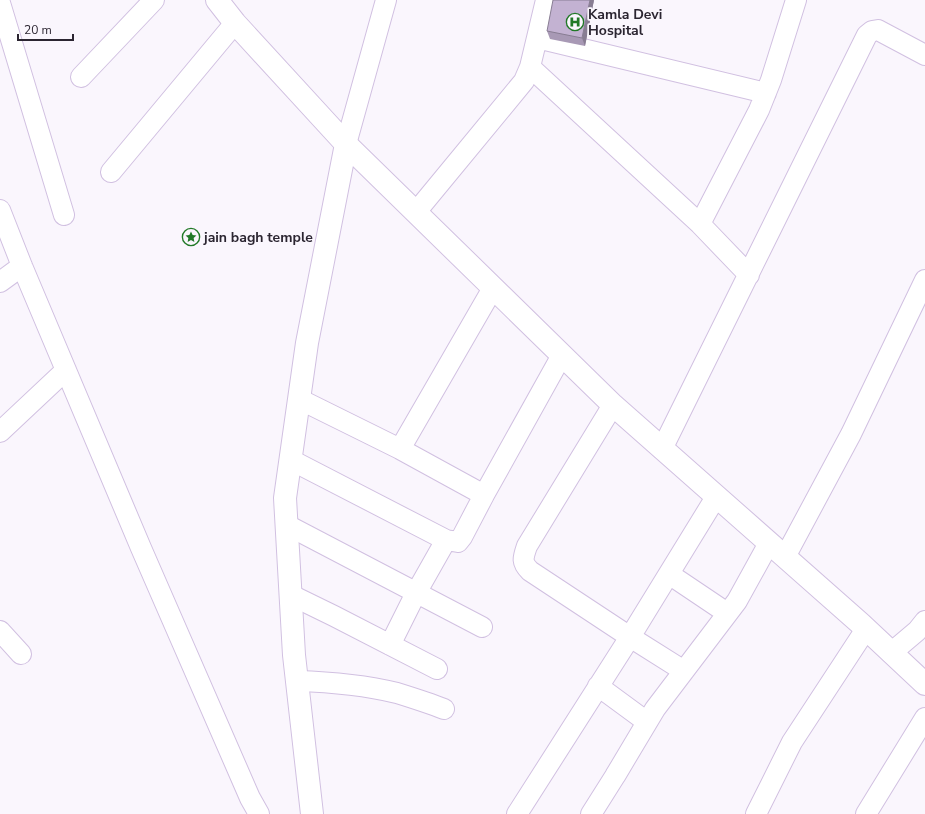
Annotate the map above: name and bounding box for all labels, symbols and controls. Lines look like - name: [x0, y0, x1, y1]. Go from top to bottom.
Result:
- place label: Kamla Devi Hospital: [588, 5, 662, 40]
- hospital icon: Kamla Devi Hospital: [565, 12, 585, 32]
- scale bar: [18, 16, 73, 42]
- text: 20 m: [24, 22, 52, 38]
- place icon: jain bagh temple: [181, 227, 201, 247]
- place label: jain bagh temple: [203, 228, 313, 247]

